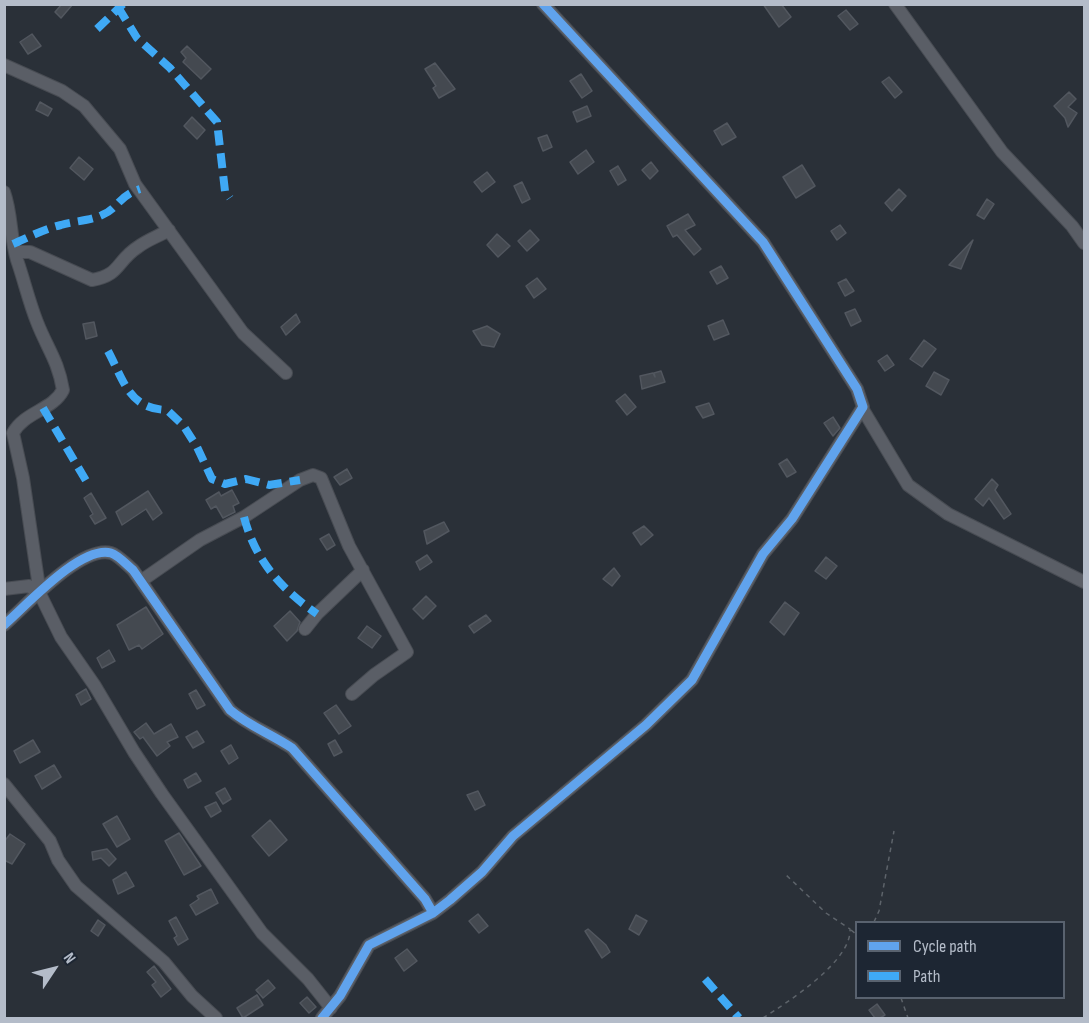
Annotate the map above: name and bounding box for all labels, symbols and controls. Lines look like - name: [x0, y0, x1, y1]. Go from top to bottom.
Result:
- legend: [855, 921, 1065, 999]
- text: Cycle path: [913, 936, 977, 957]
- north arrow: [24, 939, 84, 999]
- text: N: [59, 949, 79, 967]
- text: Path: [913, 966, 941, 987]

